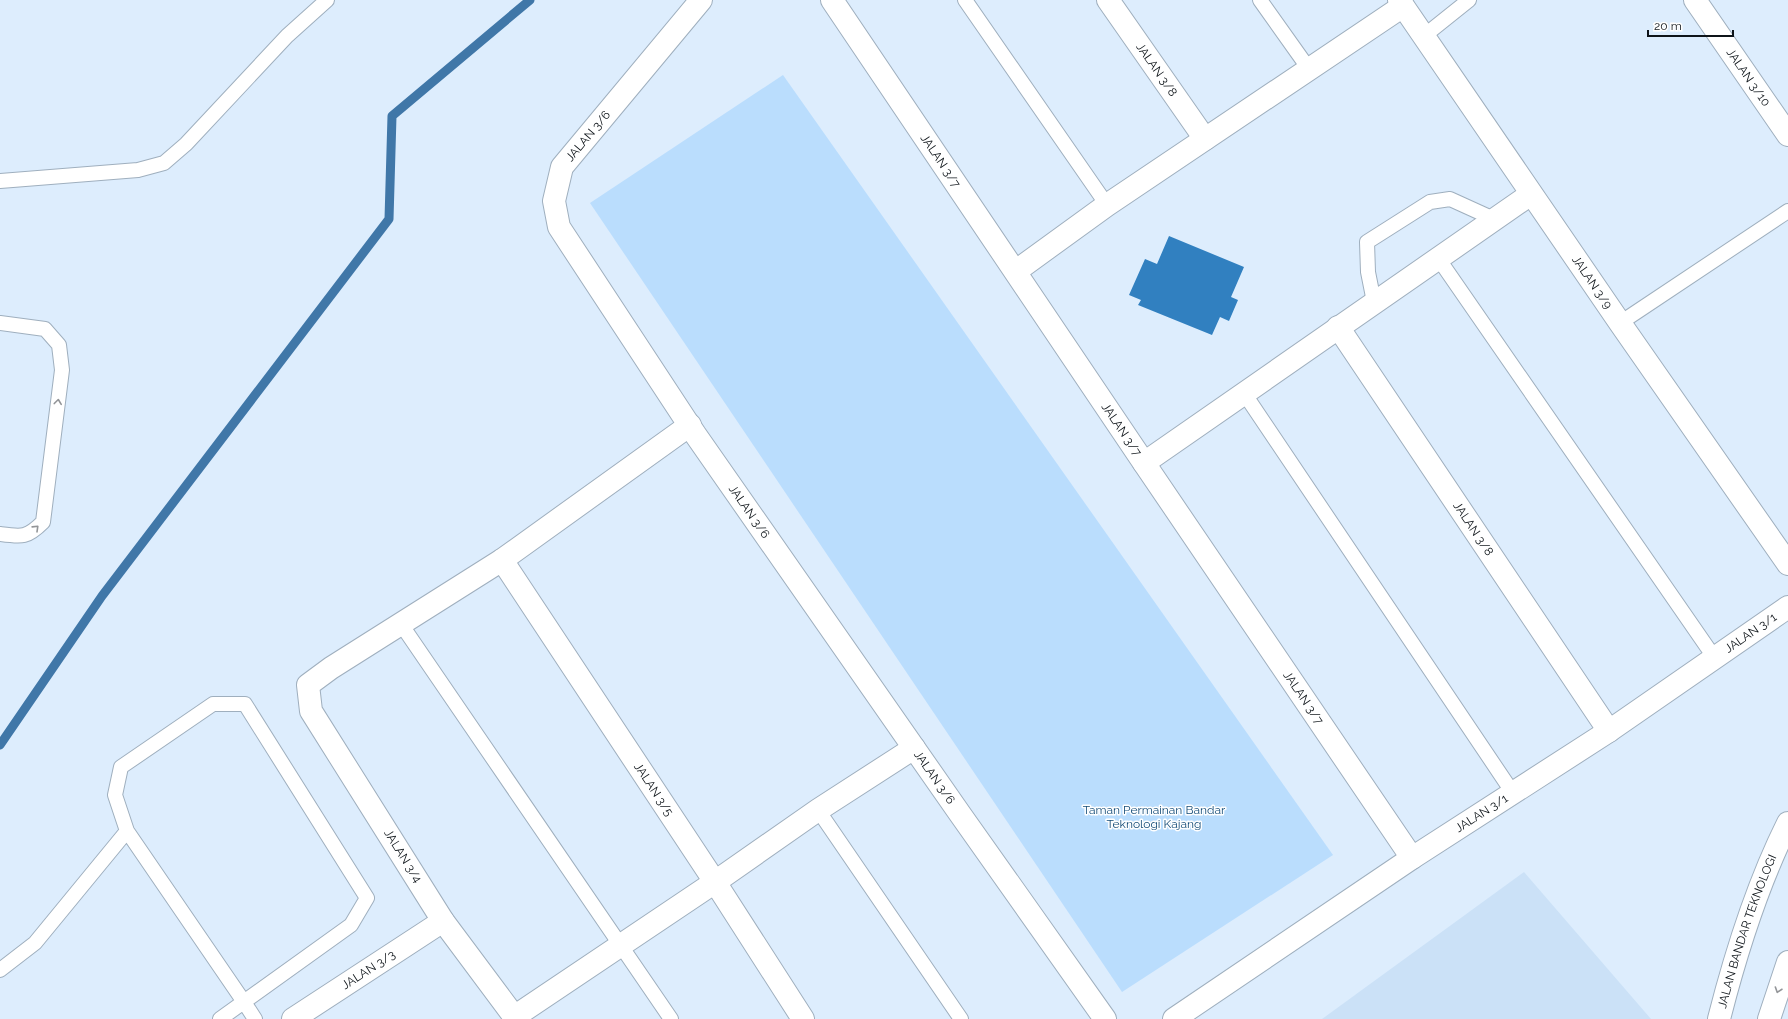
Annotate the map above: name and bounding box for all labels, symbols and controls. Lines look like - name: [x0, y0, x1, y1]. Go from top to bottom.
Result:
- scale bar: [1648, 12, 1733, 38]
- text: 20 m: [1654, 19, 1682, 33]
- street label: JALAN 3/8: [1133, 40, 1180, 99]
- street label: JALAN 3/10: [1724, 46, 1773, 109]
- street label: JALAN 3/6: [563, 108, 613, 164]
- street label: JALAN 3/7: [917, 132, 964, 191]
- street label: JALAN 3/9: [1569, 253, 1615, 312]
- one-way arrow: [53, 399, 62, 405]
- street label: JALAN 3/7: [1099, 400, 1145, 459]
- street label: JALAN 3/6: [726, 482, 773, 541]
- street label: JALAN 3/8: [1450, 499, 1496, 558]
- one-way arrow: [31, 525, 39, 533]
- street label: JALAN 3/1: [1722, 610, 1779, 656]
- street label: JALAN 3/7: [1280, 668, 1327, 728]
- street label: JALAN 3/6: [911, 748, 958, 807]
- street label: JALAN 3/5: [631, 760, 677, 819]
- street label: JALAN 3/1: [1453, 791, 1510, 835]
- park label: Taman Permainan Bandar Teknologi Kajang: [1083, 803, 1226, 831]
- street label: JALAN 3/4: [381, 827, 425, 886]
- street label: JALAN BANDAR TEKNOLOGI: [1715, 852, 1779, 1010]
- street label: JALAN 3/3: [339, 947, 398, 992]
- one-way arrow: [1774, 987, 1783, 994]

